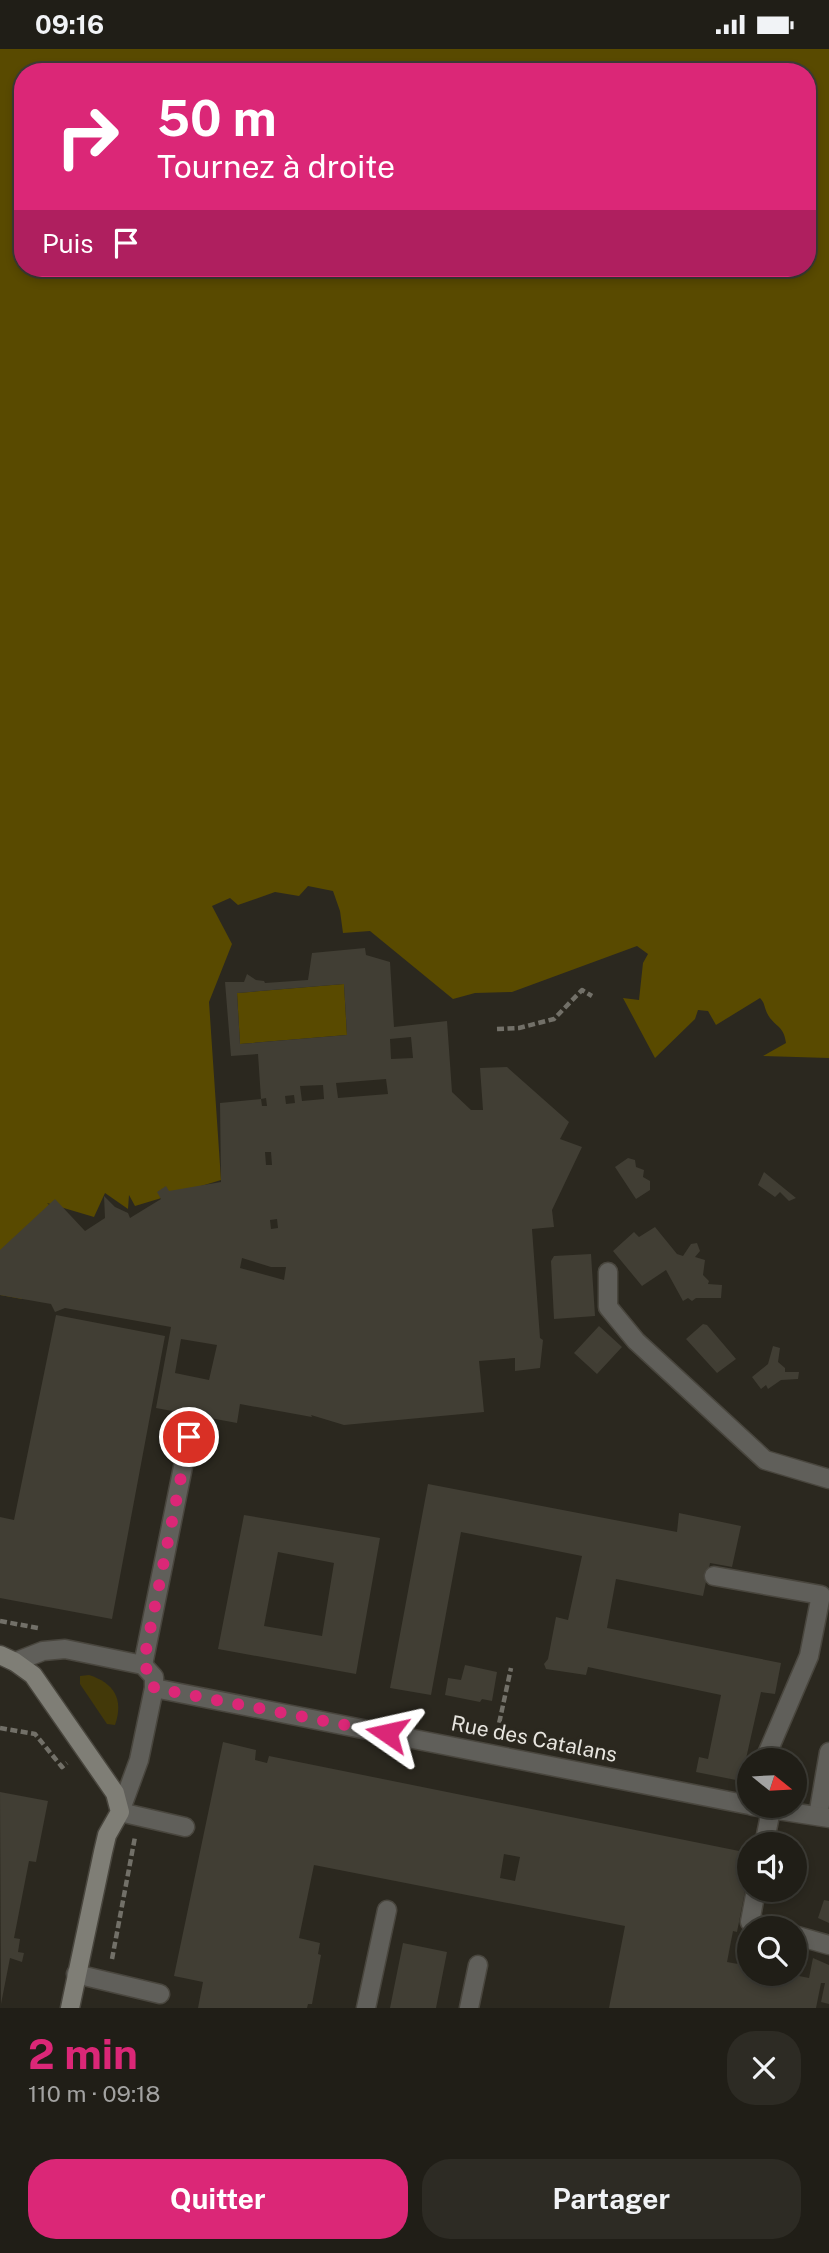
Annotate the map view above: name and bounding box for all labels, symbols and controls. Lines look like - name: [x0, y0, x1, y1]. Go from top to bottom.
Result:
- text: 09:16: [35, 9, 104, 40]
- text: 50 m: [157, 89, 277, 147]
- icon: right: [42, 91, 133, 182]
- text: Tournez à droite: [157, 148, 395, 185]
- icon: arrive: [107, 224, 145, 262]
- text: Puis: [42, 228, 93, 259]
- pin: [159, 1407, 219, 1467]
- icon: arrive: [170, 1418, 208, 1456]
- position arrow: [350, 1696, 424, 1770]
- street label: Rue des Catalans: [449, 1710, 619, 1767]
- north arrow: [737, 1748, 807, 1818]
- map controls: [737, 1748, 807, 1986]
- button: sound: [737, 1832, 807, 1902]
- button: search: [737, 1916, 807, 1986]
- text: 2 min: [28, 2029, 138, 2078]
- button: close: [727, 2031, 801, 2105]
- text: 110 m · 09:18: [28, 2080, 160, 2107]
- button: Quitter: [28, 2159, 408, 2239]
- button: Partager: [422, 2159, 801, 2239]

